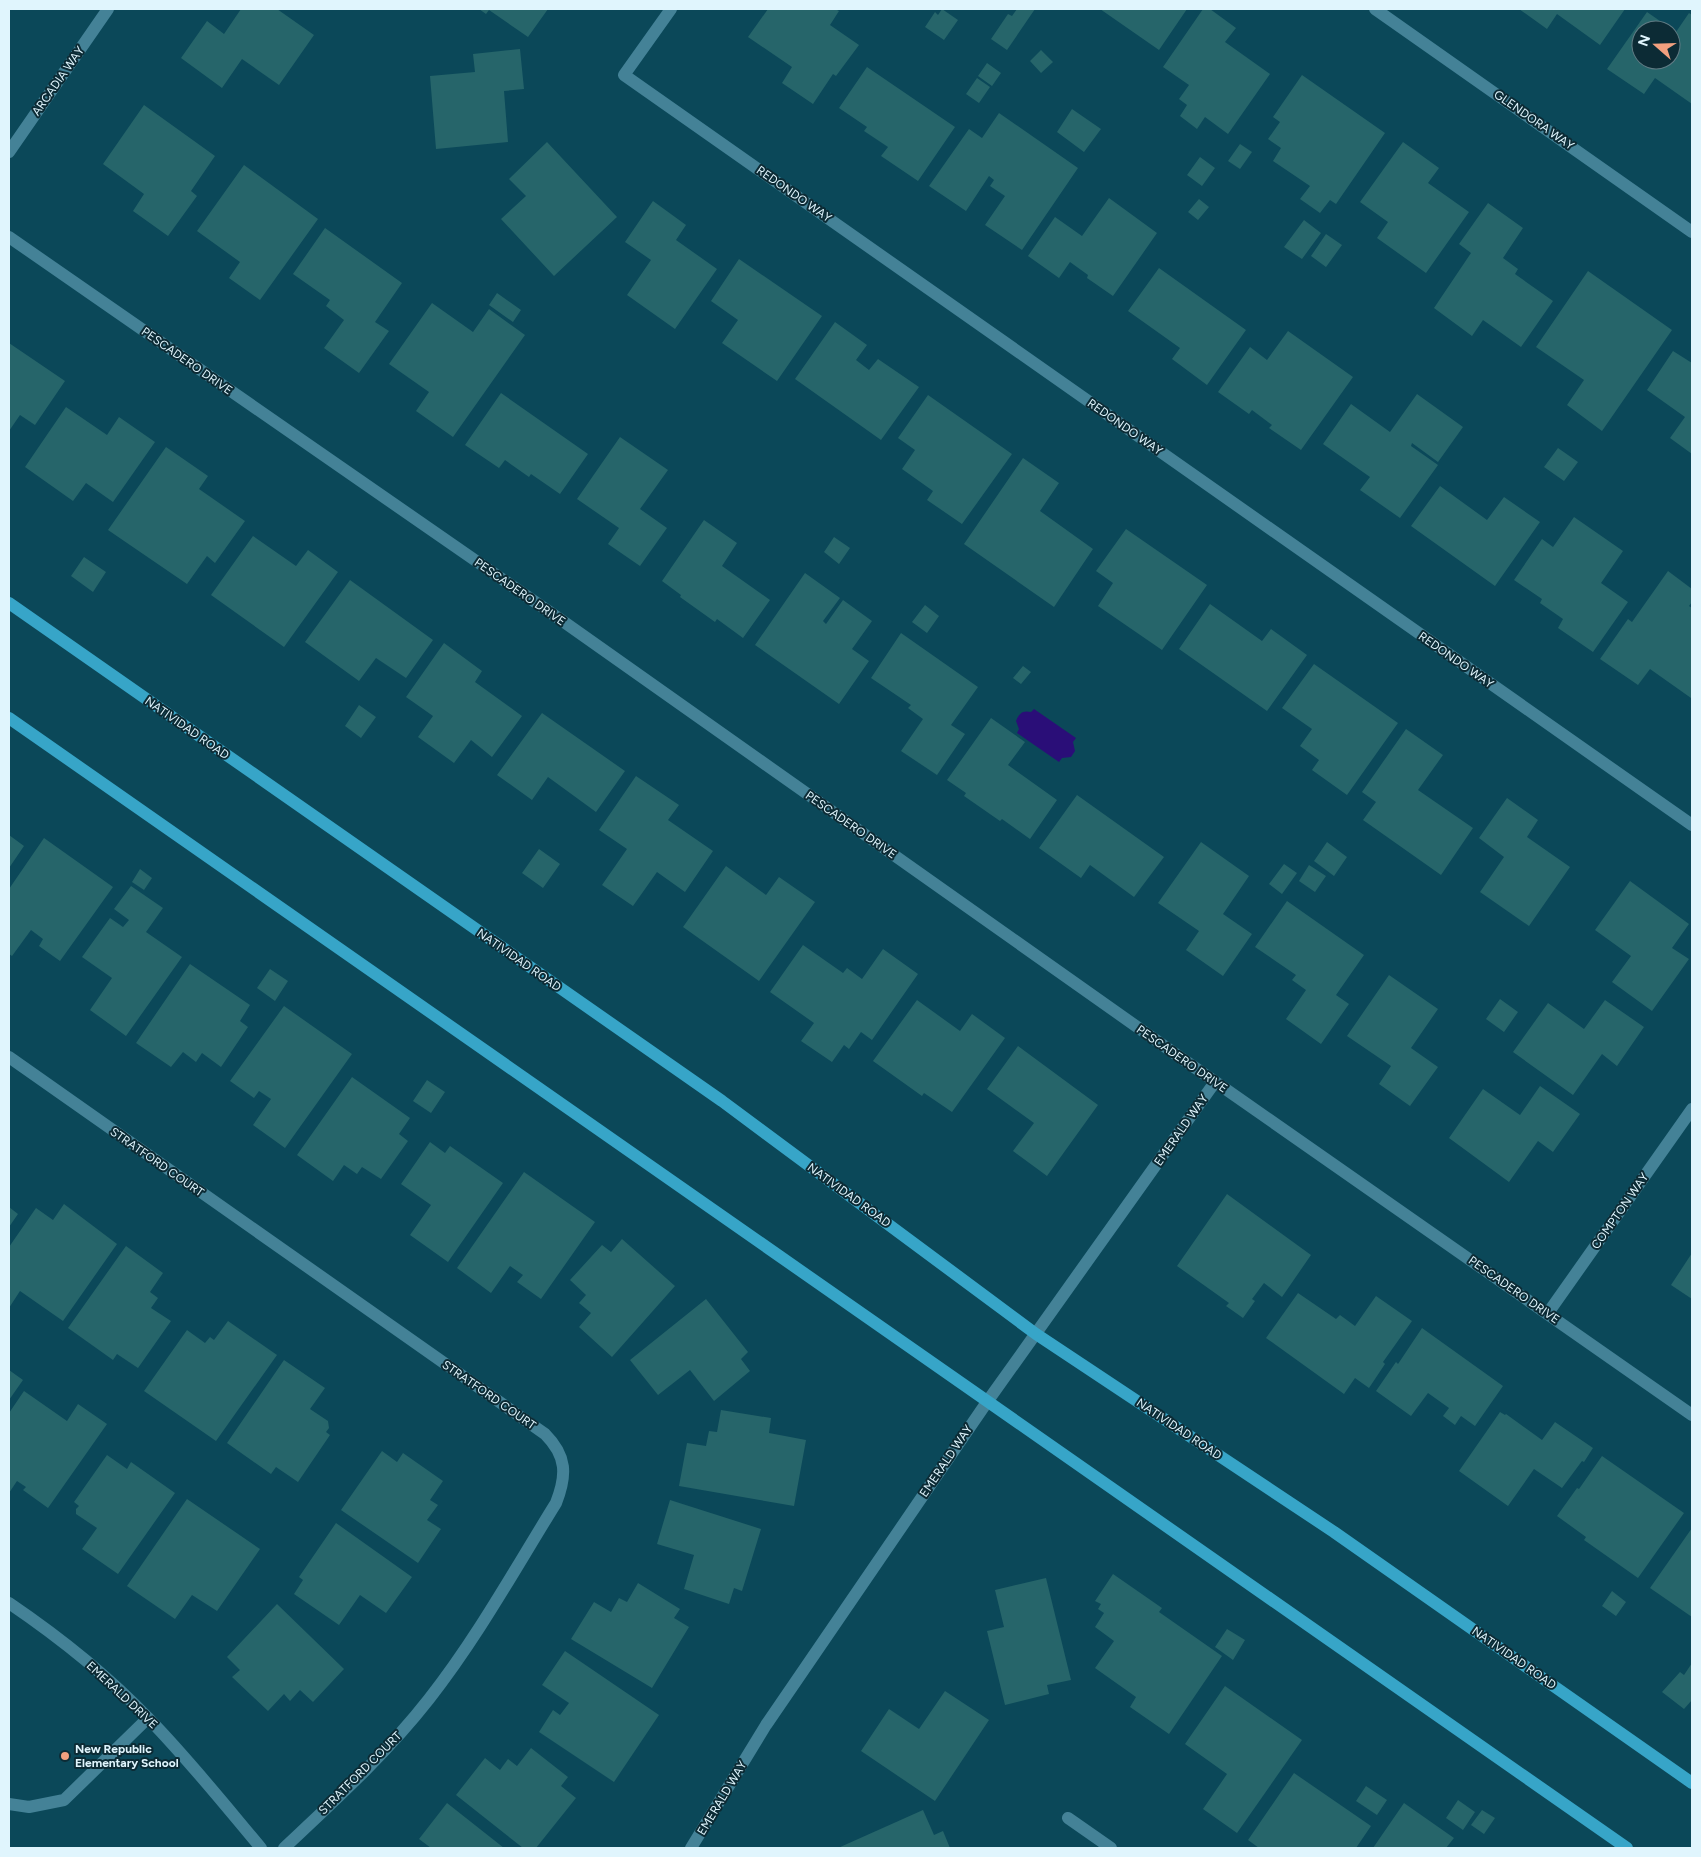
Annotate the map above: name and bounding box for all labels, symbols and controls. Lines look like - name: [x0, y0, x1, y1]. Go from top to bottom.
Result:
- north arrow: [1631, 20, 1681, 70]
- text: N: [1634, 33, 1654, 49]
- street label: ARCADIA WAY: [29, 43, 88, 118]
- street label: GLENDORA WAY: [1491, 87, 1577, 153]
- street label: REDONDO WAY: [754, 163, 835, 226]
- street label: PESCADERO DRIVE: [139, 324, 235, 398]
- street label: REDONDO WAY: [1085, 396, 1166, 459]
- street label: PESCADERO DRIVE: [472, 555, 568, 629]
- street label: REDONDO WAY: [1416, 629, 1497, 692]
- street label: NATIVIDAD ROAD: [142, 694, 232, 762]
- street label: PESCADERO DRIVE: [803, 788, 899, 862]
- street label: NATIVIDAD ROAD: [474, 926, 564, 994]
- street label: PESCADERO DRIVE: [1134, 1022, 1230, 1096]
- street label: EMERALD WAY: [1151, 1091, 1211, 1168]
- street label: STRATFORD COURT: [107, 1124, 207, 1200]
- street label: NATIVIDAD ROAD: [805, 1160, 893, 1230]
- street label: COMPTON WAY: [1589, 1170, 1652, 1252]
- street label: PESCADERO DRIVE: [1466, 1253, 1562, 1327]
- street label: STRATFORD COURT: [439, 1357, 539, 1433]
- street label: NATIVIDAD ROAD: [1134, 1395, 1224, 1463]
- street label: EMERALD WAY: [917, 1422, 976, 1500]
- street label: NATIVIDAD ROAD: [1469, 1624, 1559, 1692]
- street label: EMERALD DRIVE: [84, 1659, 160, 1731]
- street label: STRATFORD COURT: [316, 1728, 405, 1817]
- place label: New Republic Elementary School: [75, 1742, 179, 1770]
- marker: New Republic Elementary School: [59, 1750, 71, 1762]
- street label: EMERALD WAY: [694, 1758, 750, 1838]

